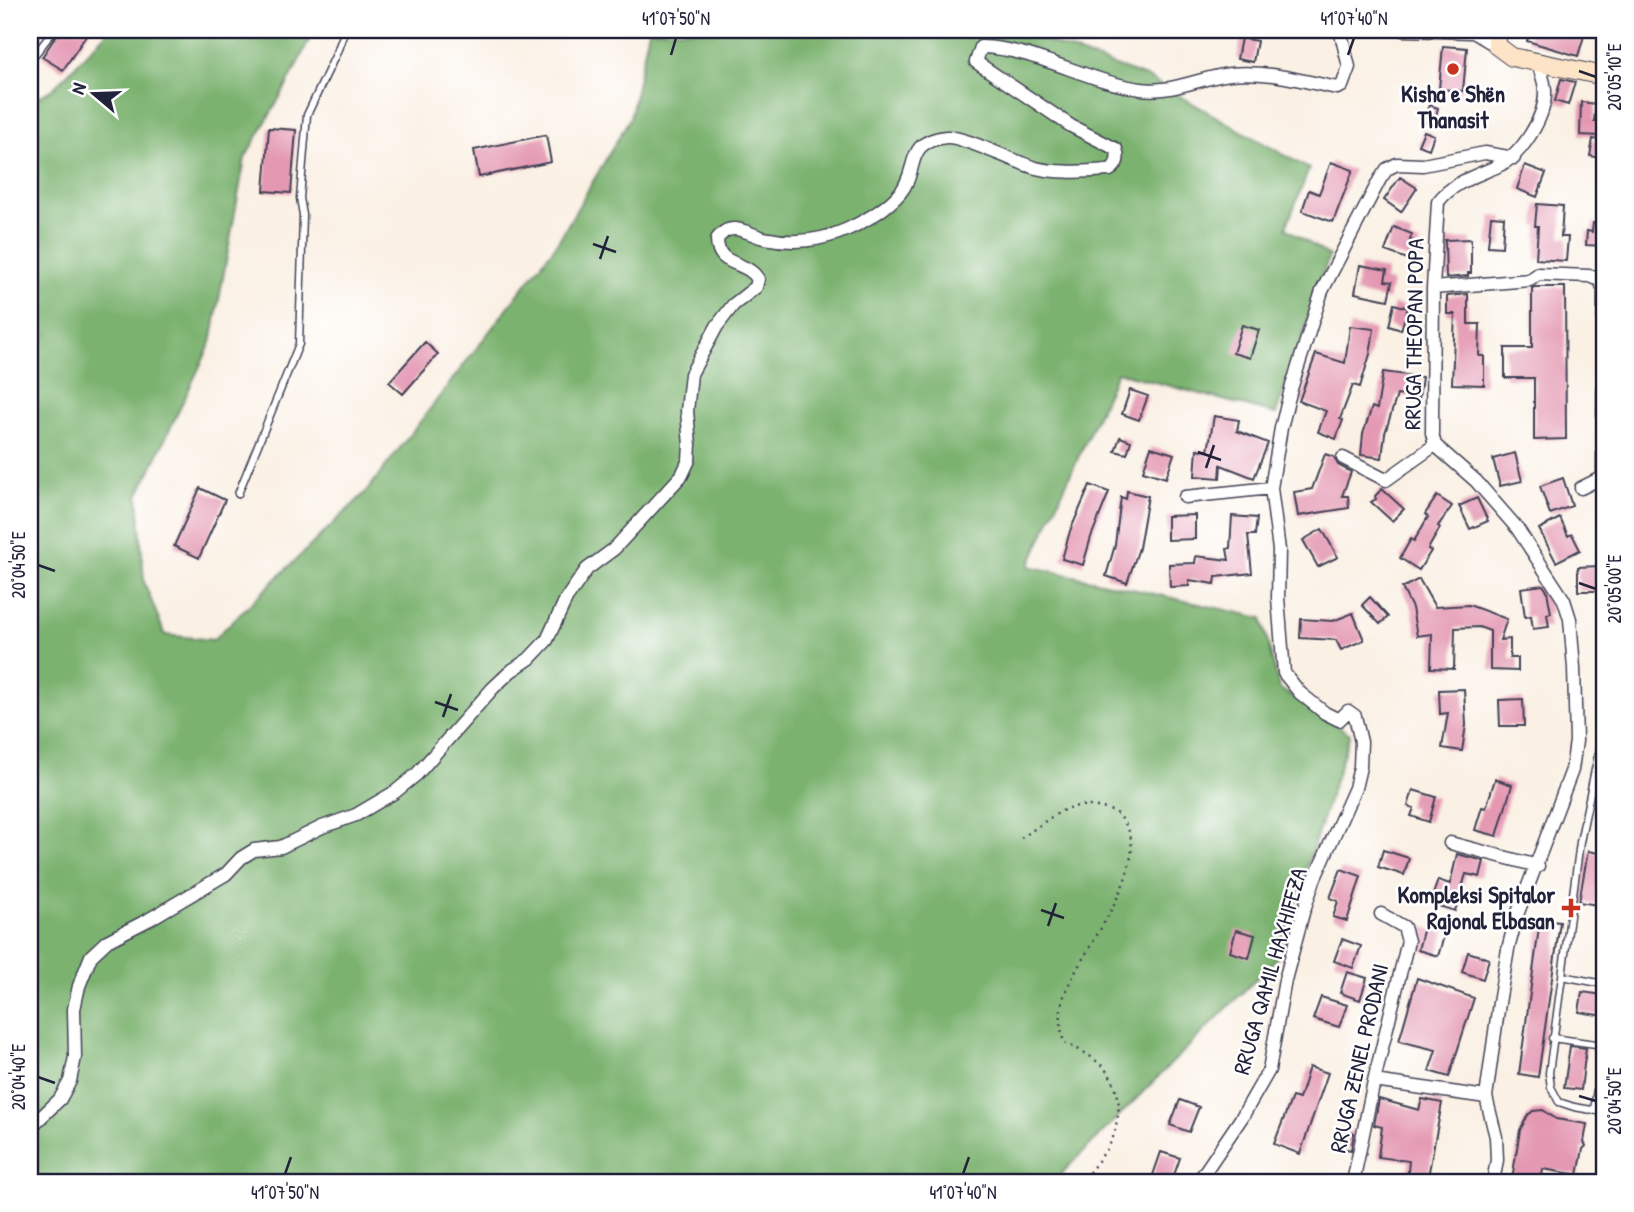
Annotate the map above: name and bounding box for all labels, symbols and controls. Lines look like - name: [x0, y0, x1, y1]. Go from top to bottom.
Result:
- text: 41°07'50"N: [642, 6, 710, 31]
- text: 41°07'40"N: [1320, 6, 1388, 31]
- text: 20°05'10"E: [1602, 43, 1627, 111]
- north arrow: [60, 60, 130, 130]
- marker: Kisha e Shën Thanasit: [1445, 61, 1461, 77]
- place label: Kisha e Shën Thanasit: [1401, 78, 1505, 135]
- text: N: [64, 79, 92, 97]
- street label: RRUGA THEOPAN POPA: [1396, 238, 1431, 430]
- text: 20°04'50"E: [6, 531, 31, 599]
- text: 20°05'00"E: [1602, 555, 1627, 623]
- street label: RRUGA QAMIL HAXHIFEZA: [1225, 864, 1314, 1078]
- place label: Kompleksi Spitalor Rajonal Elbasan: [1397, 879, 1555, 936]
- marker: Kompleksi Spitalor Rajonal Elbasan: [1561, 898, 1581, 918]
- street label: RRUGA ZENEL PRODANI: [1322, 960, 1395, 1156]
- text: 20°04'40"E: [6, 1044, 31, 1110]
- text: 20°04'50"E: [1602, 1067, 1627, 1135]
- text: 41°07'50"N: [251, 1180, 319, 1205]
- text: 41°07'40"N: [929, 1180, 997, 1205]

